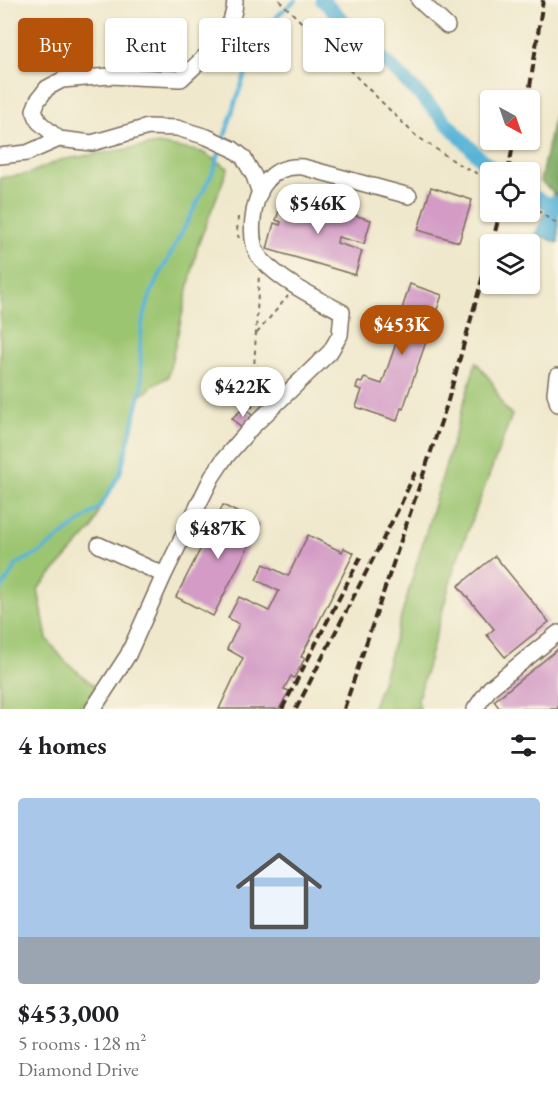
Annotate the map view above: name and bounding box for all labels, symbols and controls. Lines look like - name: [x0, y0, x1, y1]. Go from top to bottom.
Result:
- chip: Buy: [18, 18, 93, 72]
- chip: Rent: [105, 18, 187, 72]
- chip: Filters: [199, 18, 291, 72]
- chip: New: [303, 18, 384, 72]
- north arrow: [480, 90, 540, 150]
- map controls: [480, 90, 540, 294]
- button: locate: [480, 162, 540, 222]
- pin: $546K: [276, 184, 360, 235]
- text: $546K: [290, 190, 346, 216]
- button: layers: [480, 234, 540, 294]
- pin: $453K: [360, 305, 444, 356]
- text: $453K: [374, 311, 430, 337]
- pin: $422K: [201, 367, 285, 418]
- text: $422K: [215, 373, 271, 399]
- pin: $487K: [176, 509, 260, 560]
- text: $487K: [190, 515, 246, 541]
- text: 4 homes: [18, 728, 107, 762]
- icon: filters: [507, 729, 540, 762]
- icon: home: [225, 837, 333, 945]
- text: $453,000: [18, 996, 119, 1030]
- text: 5 rooms · 128 m²: [18, 1030, 146, 1056]
- text: Diamond Drive: [18, 1056, 139, 1082]

